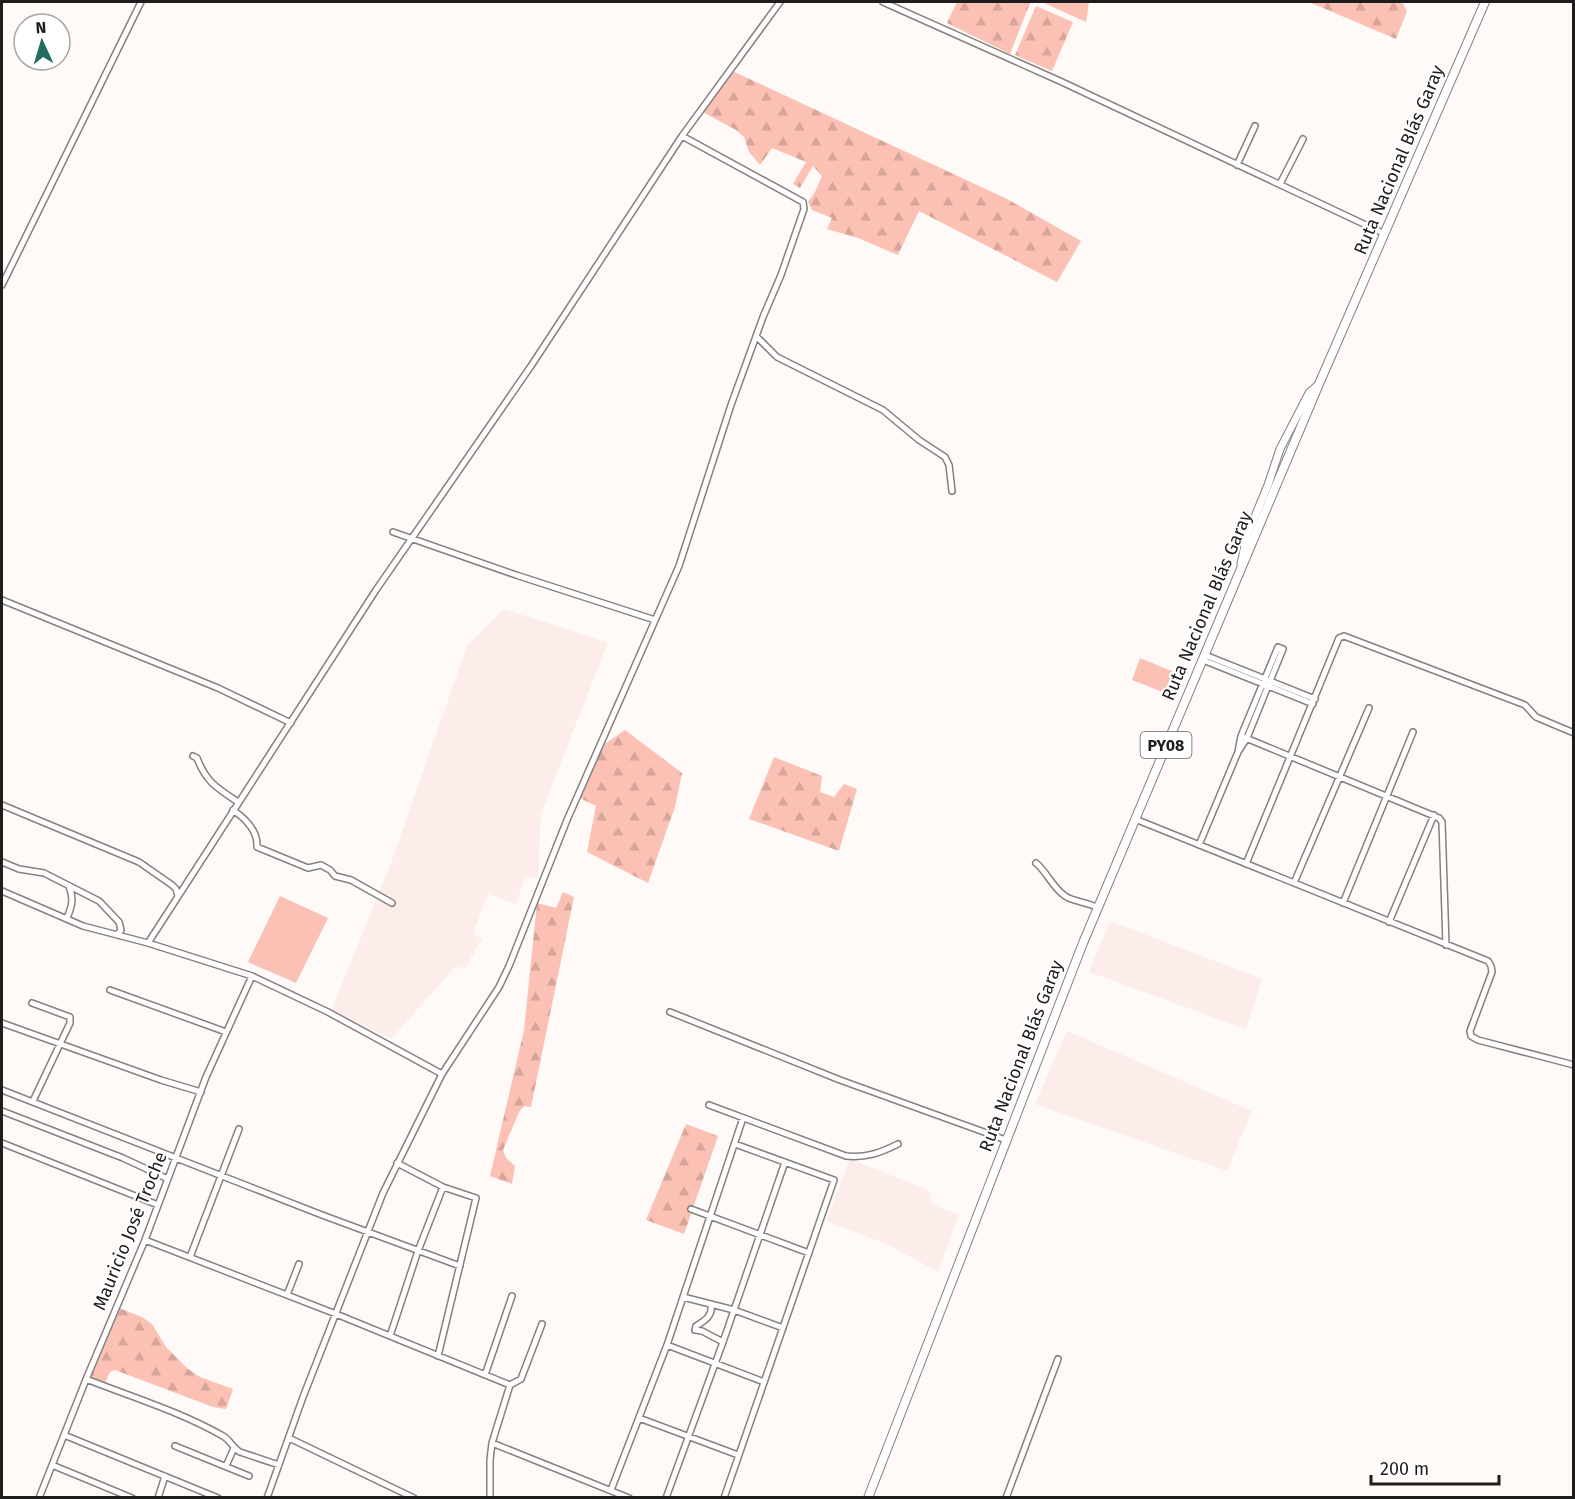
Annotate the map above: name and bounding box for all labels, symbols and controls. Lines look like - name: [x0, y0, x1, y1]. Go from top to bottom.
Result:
- north arrow: [12, 12, 72, 72]
- text: N: [35, 18, 47, 37]
- street label: Ruta Nacional Blás Garay: [1349, 62, 1449, 258]
- street label: Ruta Nacional Blás Garay: [1157, 508, 1257, 704]
- road number: PY08: [1140, 732, 1192, 758]
- street label: Ruta Nacional Blás Garay: [974, 957, 1068, 1155]
- street label: Mauricio José Troche: [88, 1149, 172, 1313]
- scale bar: [1371, 1448, 1498, 1486]
- text: 200 m: [1380, 1458, 1429, 1480]

